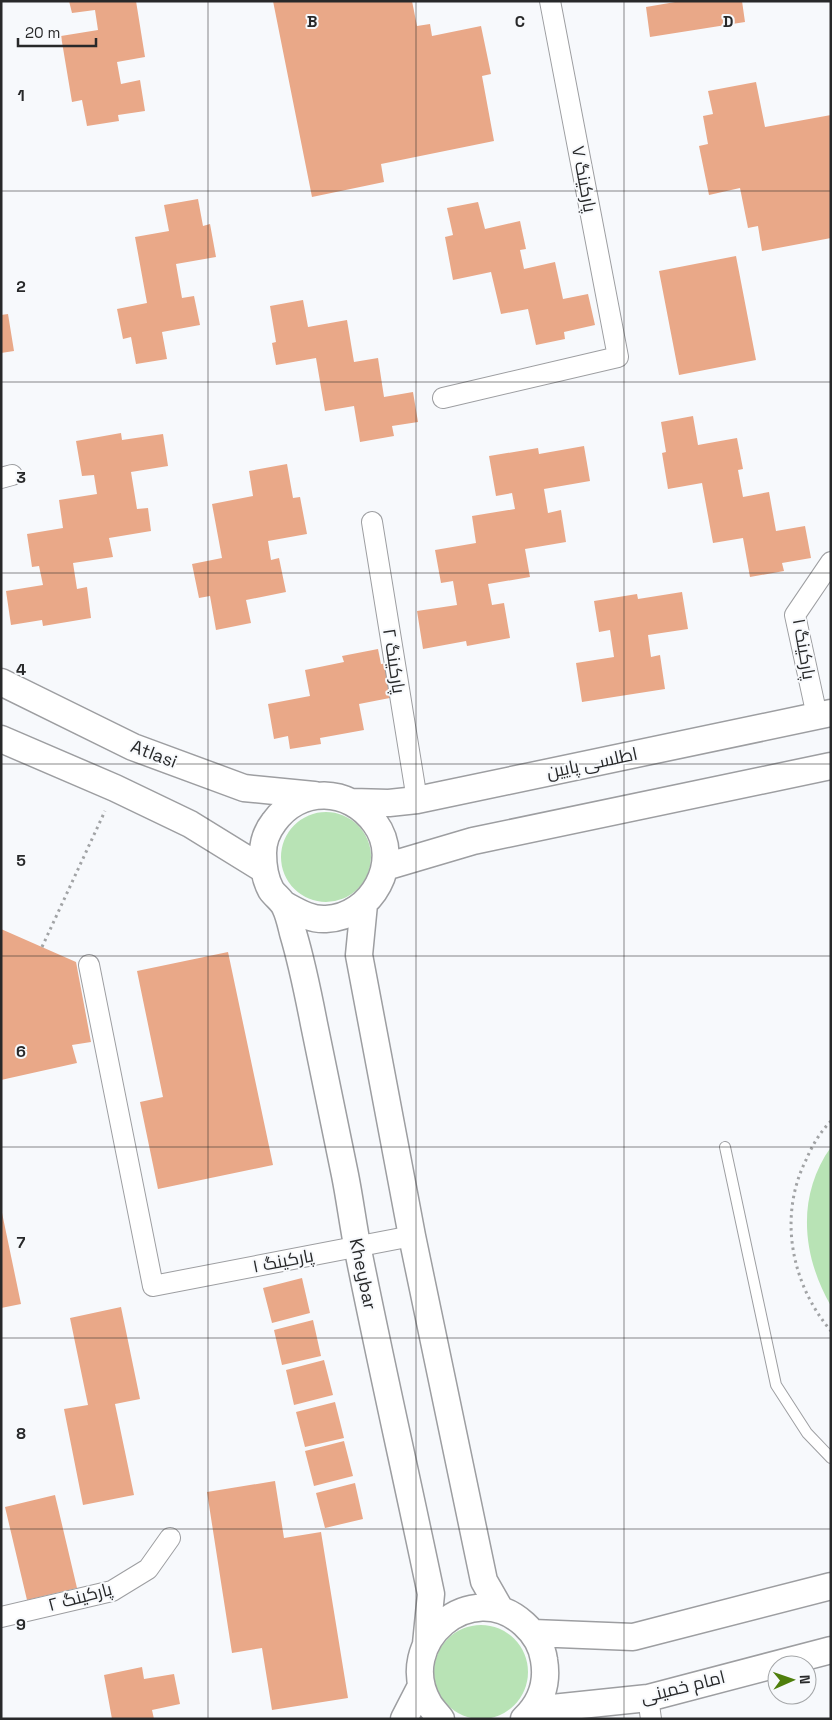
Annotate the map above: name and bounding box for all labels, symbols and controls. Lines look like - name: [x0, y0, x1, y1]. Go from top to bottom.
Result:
- text: B: [307, 11, 317, 32]
- text: C: [515, 11, 525, 32]
- text: D: [723, 11, 733, 32]
- scale bar: [18, 15, 95, 47]
- text: 20 m: [25, 23, 60, 42]
- text: 1: [17, 85, 25, 106]
- street label: پارکینگ ۷: [566, 144, 602, 214]
- text: 2: [16, 276, 26, 297]
- text: 3: [16, 467, 26, 488]
- street label: پارکینگ ۱: [787, 617, 821, 682]
- street label: پارکینگ ۲: [377, 627, 411, 695]
- text: 4: [16, 659, 26, 680]
- street label: Atlasi: [128, 734, 181, 773]
- street label: اطلسی پایین: [544, 742, 640, 784]
- text: 5: [16, 850, 26, 871]
- text: 6: [16, 1041, 26, 1062]
- text: 7: [17, 1232, 26, 1253]
- street label: Kheybar: [345, 1236, 382, 1312]
- street label: پارکینگ ۱: [250, 1243, 316, 1279]
- text: 8: [16, 1423, 26, 1444]
- street label: پارکینگ ۲: [45, 1577, 115, 1617]
- text: 9: [16, 1614, 26, 1635]
- north arrow: [767, 1655, 817, 1705]
- street label: امام خمینی: [638, 1665, 728, 1709]
- text: N: [796, 1675, 814, 1685]

